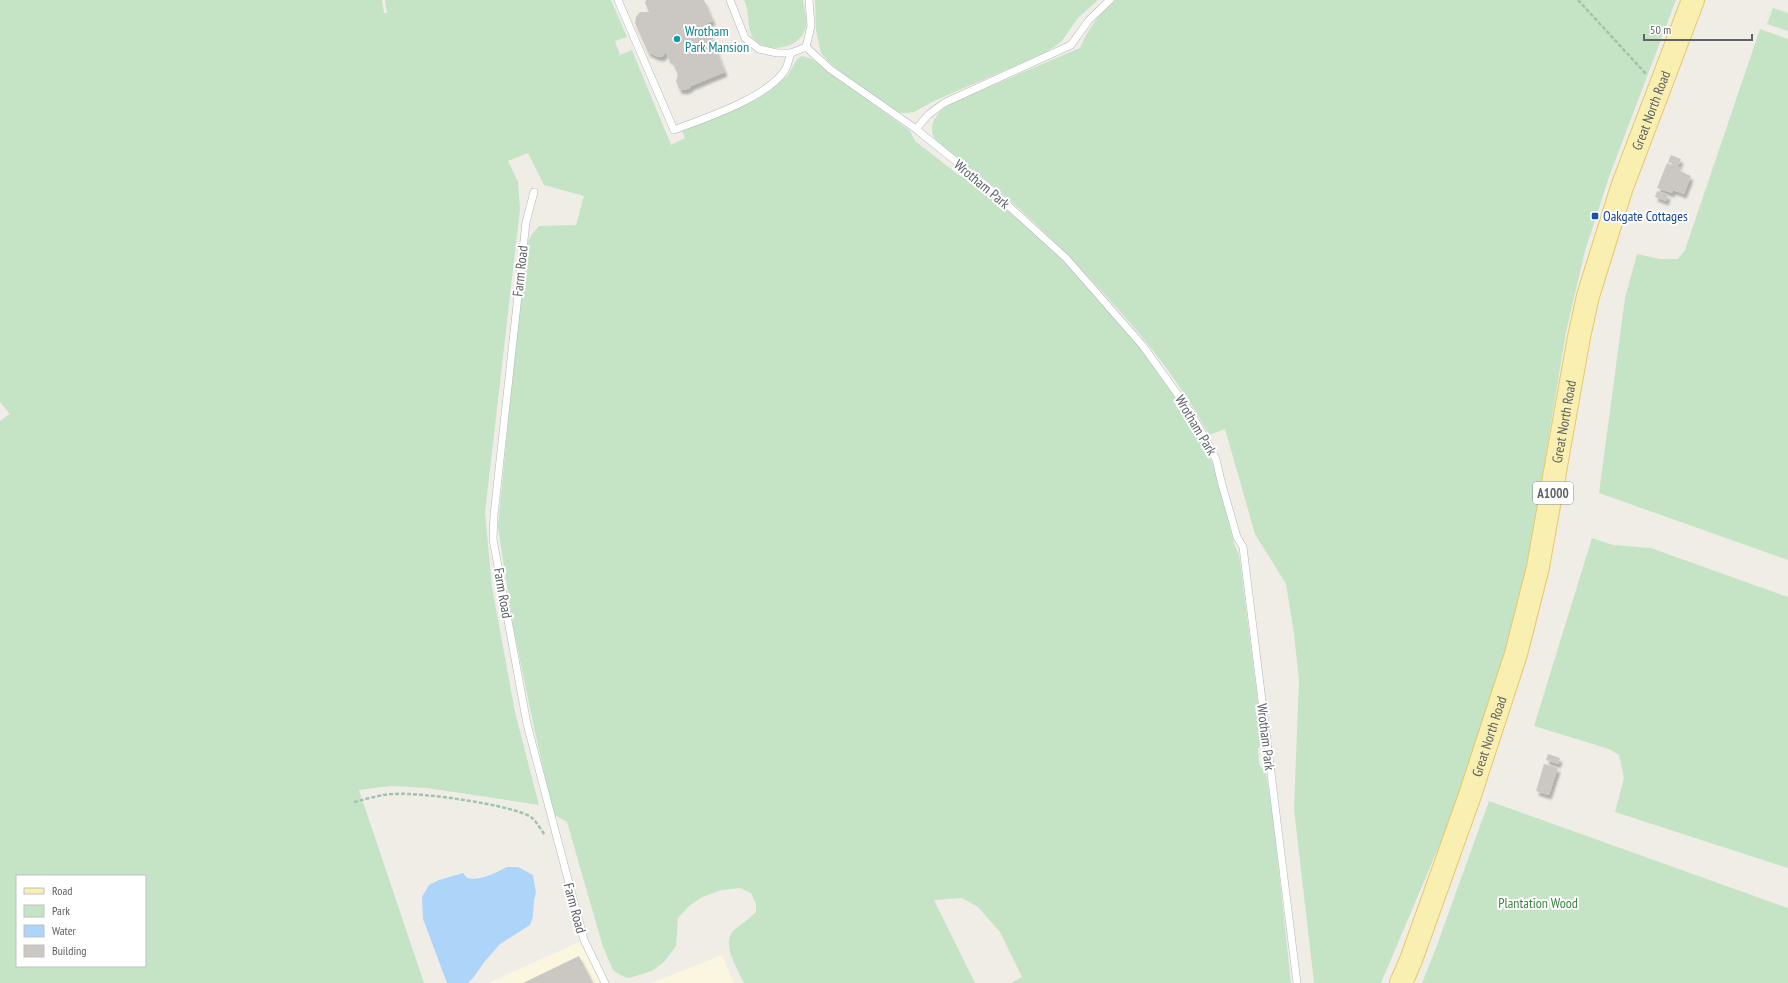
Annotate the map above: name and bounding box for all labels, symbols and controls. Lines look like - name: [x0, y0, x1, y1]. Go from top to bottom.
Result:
- scale bar: [1644, 16, 1752, 42]
- place label: Wrotham Park Mansion: [685, 22, 749, 56]
- text: 50 m: [1650, 22, 1671, 37]
- marker: Wrotham Park Mansion: [672, 34, 682, 44]
- street label: Great North Road: [1628, 68, 1674, 153]
- street label: Wrotham Park: [950, 155, 1014, 213]
- place label: Oakgate Cottages: [1603, 207, 1688, 225]
- marker: Oakgate Cottages: [1590, 211, 1600, 221]
- street label: Farm Road: [508, 245, 532, 297]
- street label: Great North Road: [1548, 379, 1580, 464]
- street label: Wrotham Park: [1171, 392, 1221, 459]
- road number: A1000: [1533, 482, 1573, 504]
- street label: Farm Road: [490, 566, 516, 620]
- street label: Great North Road: [1468, 694, 1511, 779]
- street label: Wrotham Park: [1253, 702, 1279, 772]
- legend: [16, 875, 146, 967]
- street label: Farm Road: [560, 881, 590, 935]
- text: Road: [52, 883, 72, 898]
- park label: Plantation Wood: [1498, 894, 1578, 912]
- text: Park: [52, 903, 70, 918]
- text: Water: [52, 923, 77, 938]
- text: Building: [52, 943, 87, 958]

